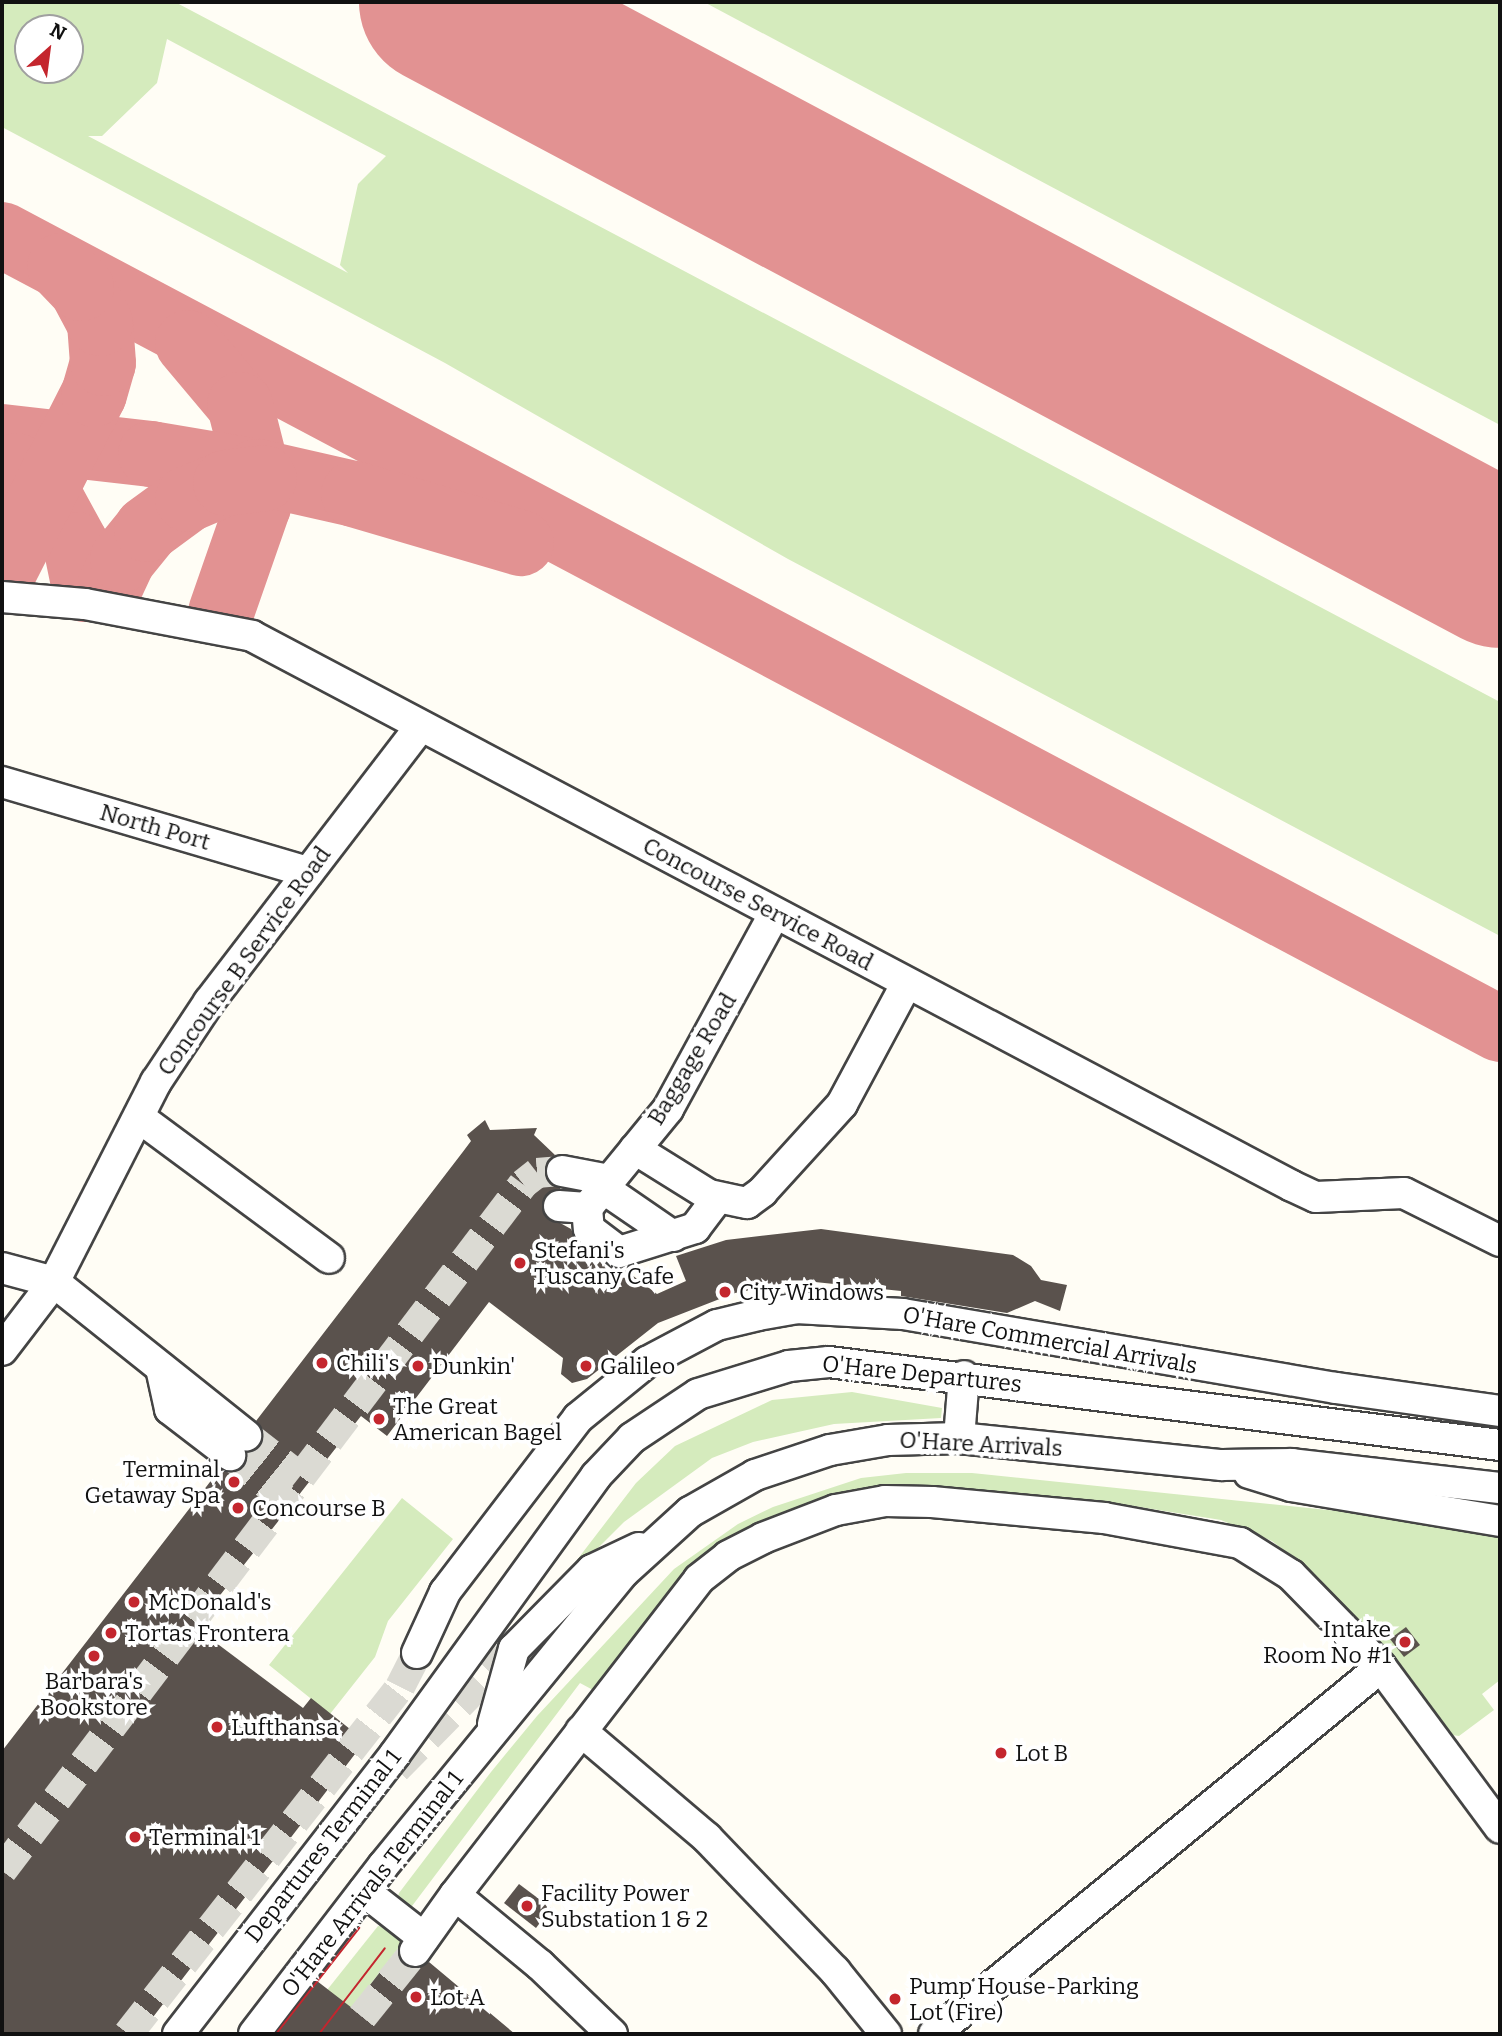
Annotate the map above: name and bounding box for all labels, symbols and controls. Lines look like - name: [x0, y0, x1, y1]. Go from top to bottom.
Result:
- north arrow: [14, 14, 84, 84]
- text: N: [46, 18, 70, 45]
- street label: North Port: [97, 798, 213, 856]
- street label: Concourse Service Road: [638, 832, 878, 976]
- street label: Concourse B Service Road: [152, 841, 336, 1081]
- street label: Baggage Road: [642, 988, 742, 1130]
- place label: Stefani's Tuscany Cafe: [534, 1236, 674, 1290]
- marker: Stefani's Tuscany Cafe: [512, 1255, 528, 1271]
- place label: City Windows: [739, 1278, 884, 1306]
- marker: City Windows: [717, 1284, 733, 1300]
- street label: O'Hare Commercial Arrivals: [901, 1300, 1199, 1380]
- place label: Chili's: [336, 1349, 400, 1377]
- street label: O'Hare Departures: [821, 1350, 1023, 1398]
- place label: Dunkin': [432, 1352, 515, 1380]
- place label: Galileo: [600, 1352, 675, 1380]
- marker: Chili's: [314, 1355, 330, 1371]
- marker: Dunkin': [410, 1358, 426, 1374]
- marker: Galileo: [578, 1358, 594, 1374]
- place label: The Great American Bagel: [393, 1392, 562, 1446]
- marker: The Great American Bagel: [371, 1411, 387, 1427]
- street label: O'Hare Arrivals: [899, 1426, 1063, 1462]
- place label: Terminal Getaway Spa: [84, 1455, 220, 1509]
- marker: Terminal Getaway Spa: [226, 1474, 242, 1490]
- place label: Concourse B: [252, 1494, 386, 1522]
- marker: Concourse B: [230, 1500, 246, 1516]
- place label: McDonald's: [148, 1588, 272, 1616]
- marker: McDonald's: [126, 1594, 142, 1610]
- place label: Intake Room No #1: [1263, 1615, 1391, 1669]
- place label: Tortas Frontera: [125, 1619, 290, 1647]
- marker: Tortas Frontera: [103, 1625, 119, 1641]
- marker: Intake Room No #1: [1397, 1634, 1413, 1650]
- marker: Barbara's Bookstore: [86, 1648, 102, 1664]
- place label: Barbara's Bookstore: [40, 1667, 148, 1721]
- place label: Lufthansa: [231, 1713, 339, 1741]
- marker: Lufthansa: [209, 1719, 225, 1735]
- place label: Lot B: [1015, 1739, 1068, 1767]
- street label: Departures Terminal 1: [239, 1744, 407, 1948]
- marker: Lot B: [993, 1745, 1009, 1761]
- street label: O'Hare Arrivals Terminal 1: [275, 1766, 469, 2002]
- place label: Terminal 1: [149, 1823, 260, 1851]
- marker: Terminal 1: [127, 1829, 143, 1845]
- place label: Facility Power Substation 1 & 2: [541, 1879, 708, 1933]
- marker: Facility Power Substation 1 & 2: [519, 1898, 535, 1914]
- place label: Pump House-Parking Lot (Fire): [909, 1972, 1139, 2026]
- place label: Lot A: [430, 1983, 485, 2011]
- marker: Lot A: [408, 1989, 424, 2005]
- marker: Pump House-Parking Lot (Fire): [887, 1991, 903, 2007]

